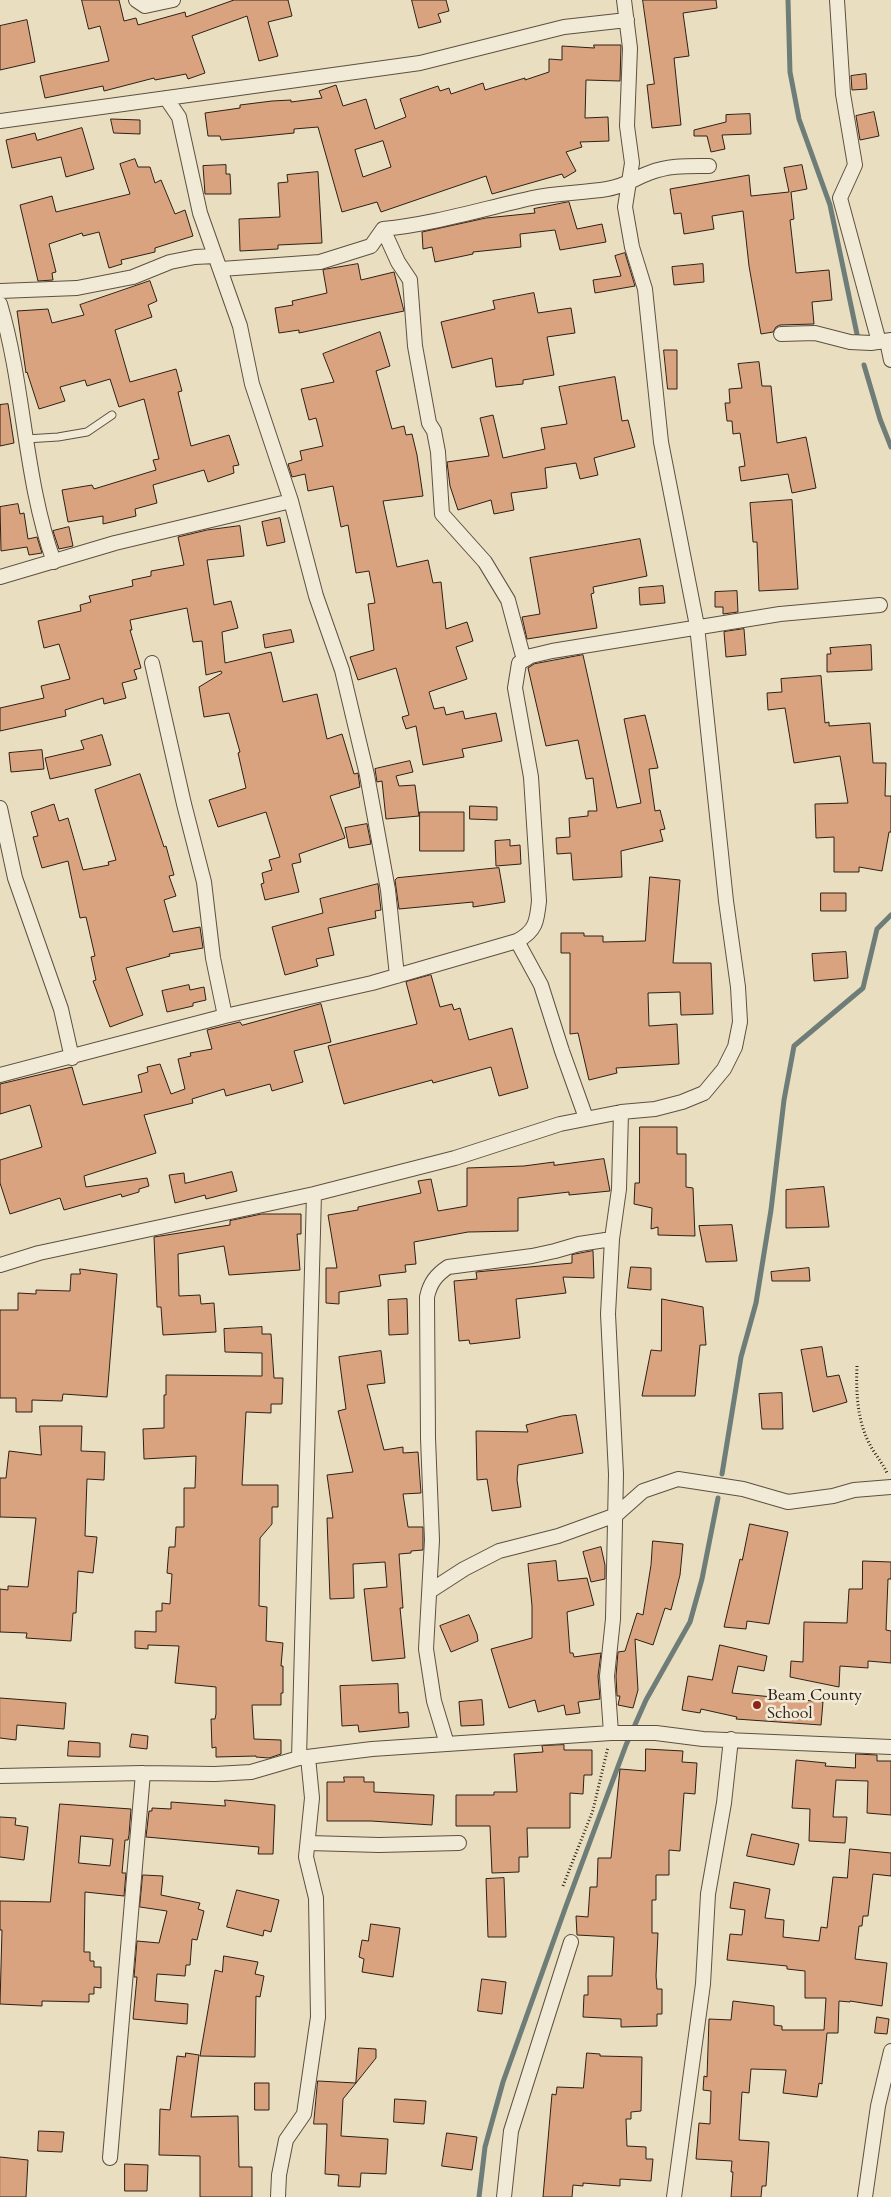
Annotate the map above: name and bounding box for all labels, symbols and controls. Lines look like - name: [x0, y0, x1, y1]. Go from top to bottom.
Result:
- place label: Beam County School: [767, 1686, 862, 1724]
- marker: Beam County School: [751, 1699, 763, 1711]

